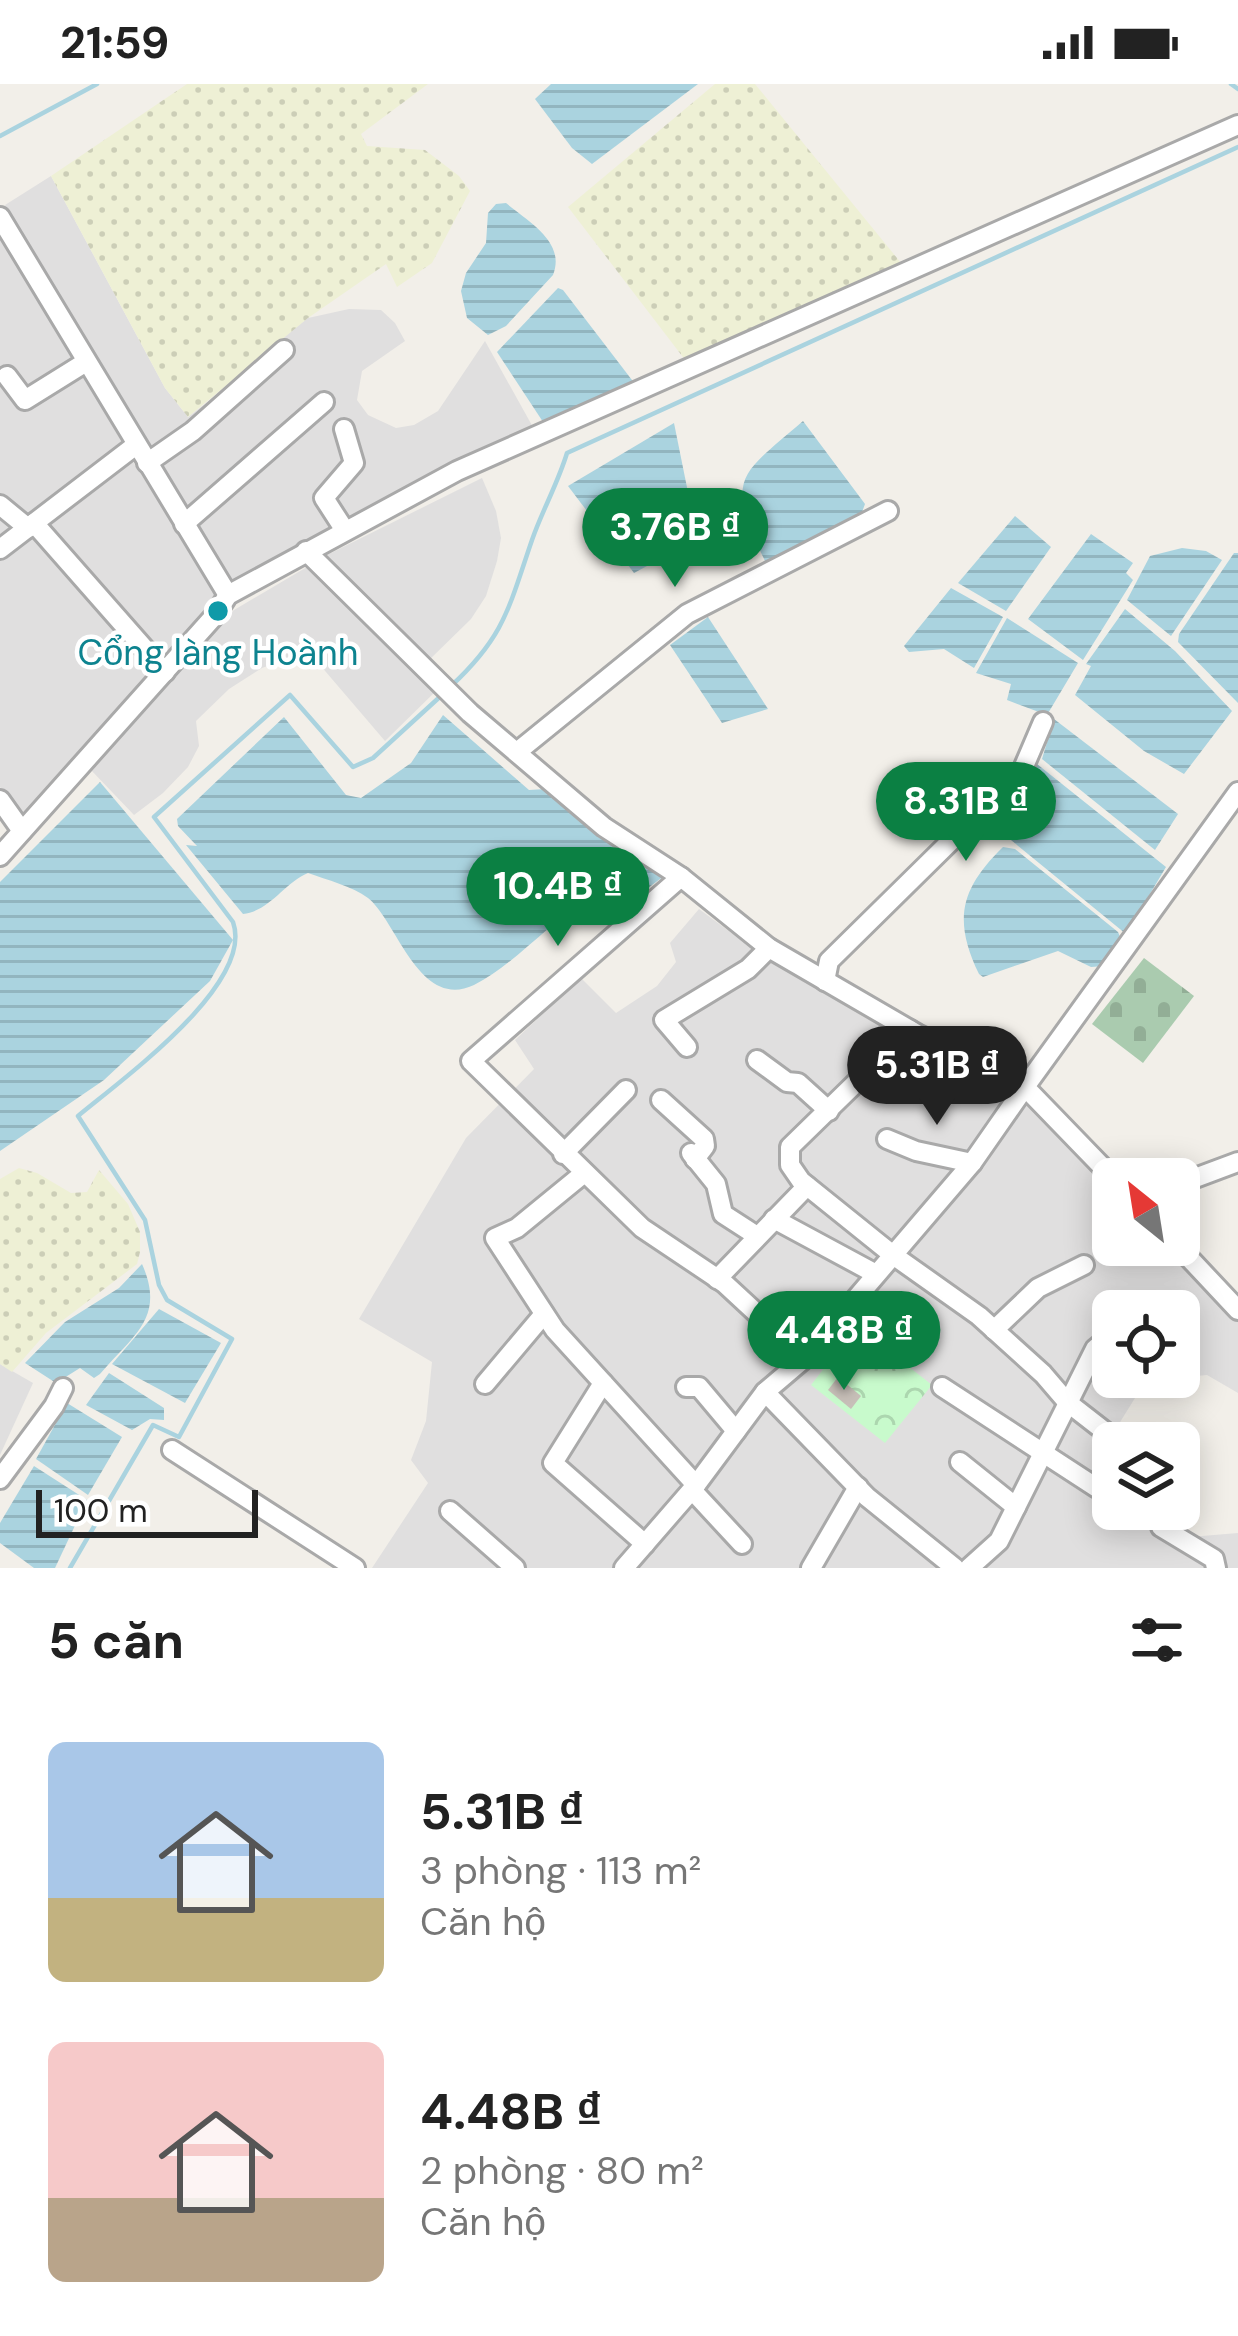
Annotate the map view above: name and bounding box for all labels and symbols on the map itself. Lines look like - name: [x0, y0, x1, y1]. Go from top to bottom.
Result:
- pin: 3.76B ₫: [564, 488, 786, 590]
- marker: Cổng làng Hoành: [205, 598, 231, 624]
- place label: Cổng làng Hoành: [78, 629, 358, 676]
- pin: 8.31B ₫: [855, 762, 1077, 864]
- pin: 10.4B ₫: [447, 847, 669, 949]
- pin: 5.31B ₫: [826, 1026, 1048, 1128]
- north arrow: [1092, 1158, 1200, 1266]
- pin: 4.48B ₫: [733, 1291, 955, 1393]
- scale bar: [36, 1484, 258, 1537]

